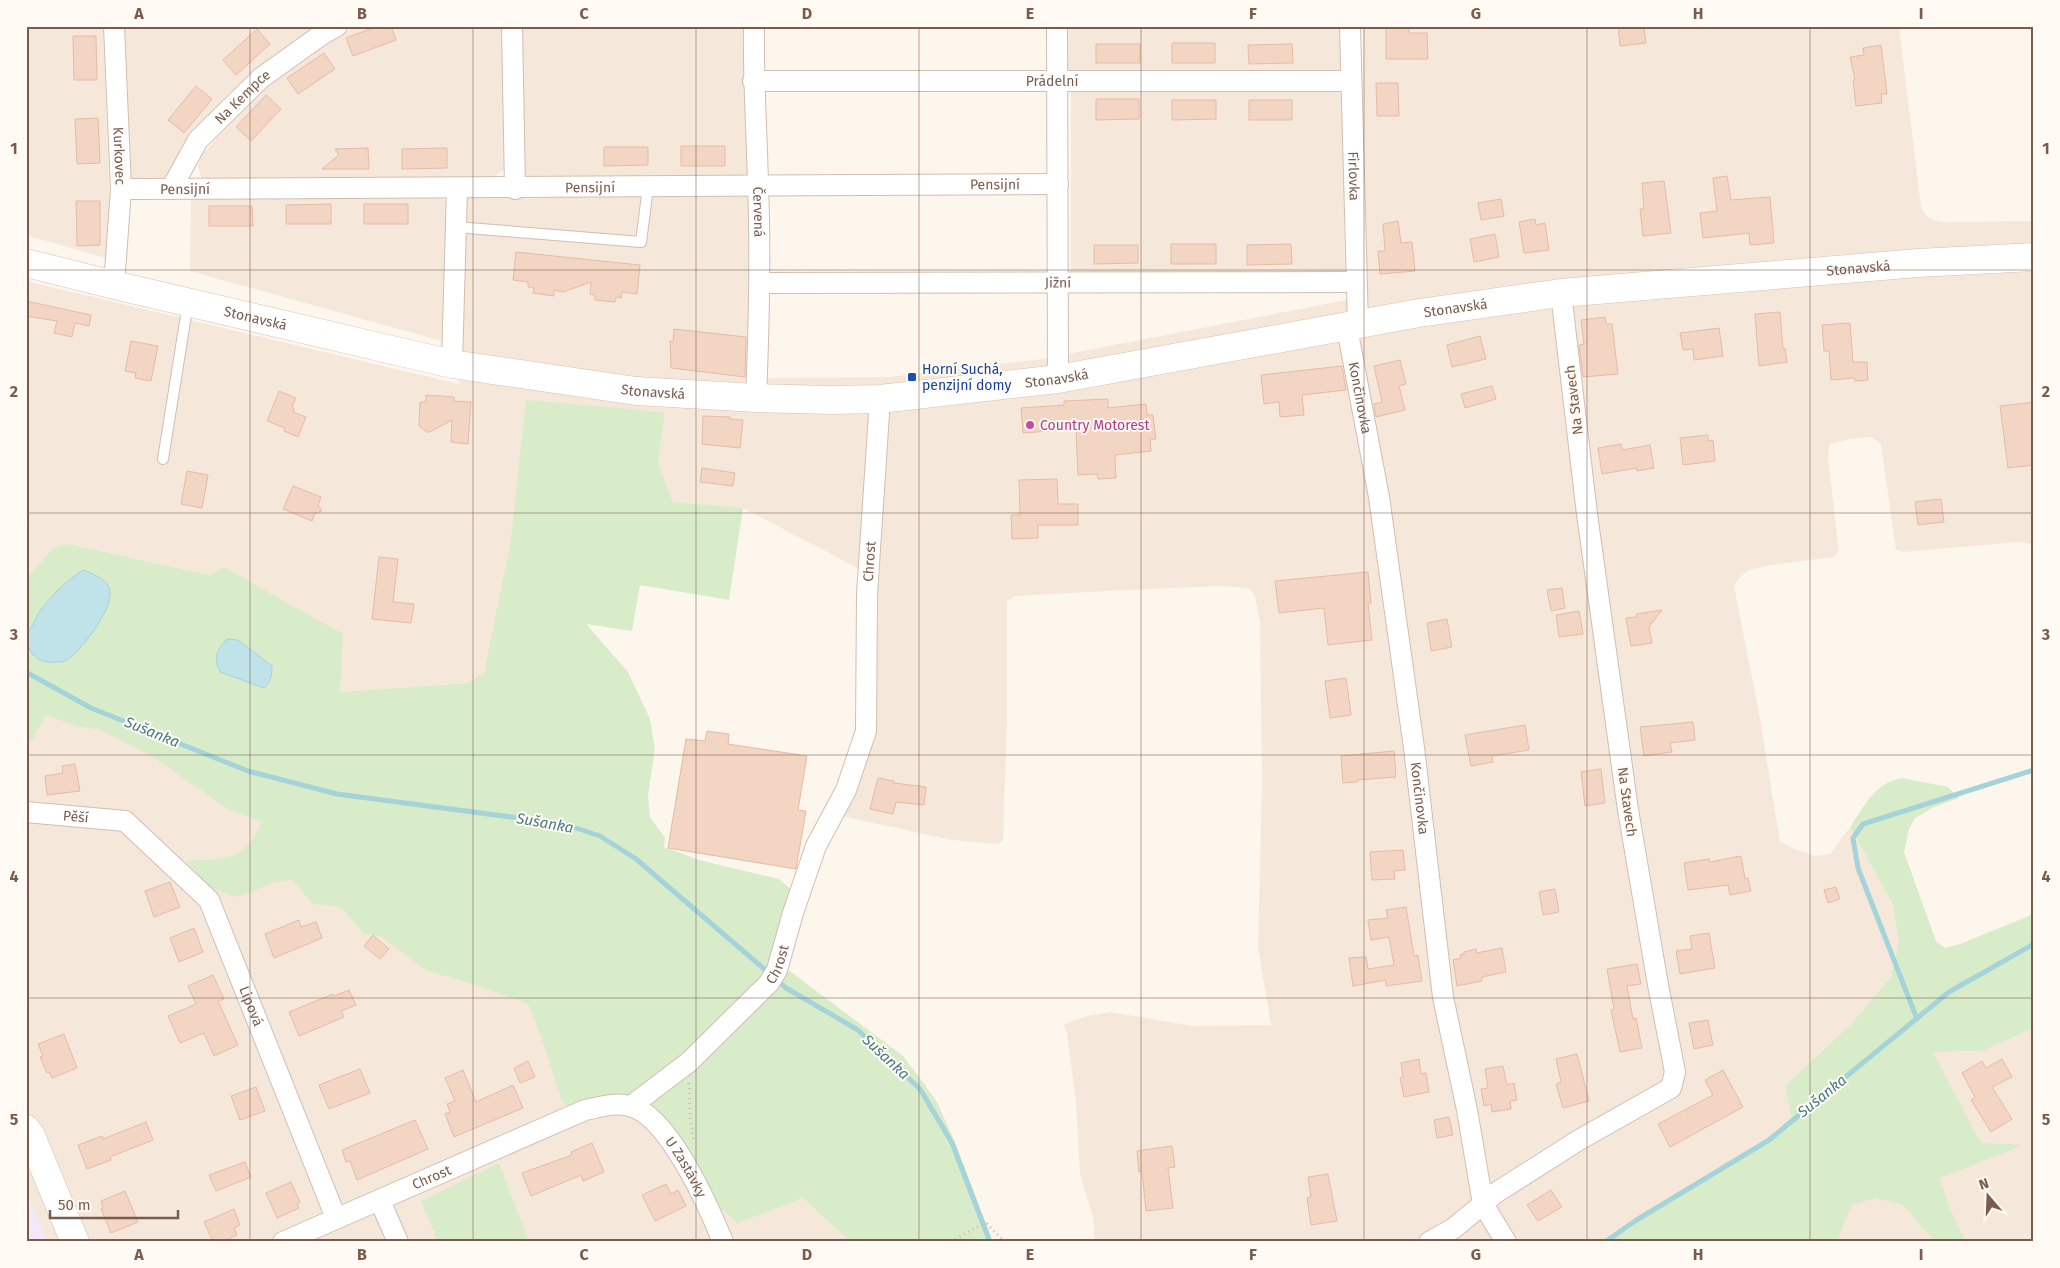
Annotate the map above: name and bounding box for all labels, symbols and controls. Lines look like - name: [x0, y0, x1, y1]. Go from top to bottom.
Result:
- text: A: [133, 4, 144, 23]
- text: B: [357, 4, 367, 23]
- text: C: [579, 4, 589, 23]
- text: D: [802, 4, 812, 23]
- text: E: [1026, 4, 1034, 23]
- text: F: [1249, 4, 1257, 23]
- text: G: [1471, 4, 1481, 23]
- text: H: [1693, 4, 1703, 23]
- text: I: [1919, 4, 1923, 23]
- street label: Na Kempce: [211, 66, 273, 127]
- street label: Prádelní: [1026, 73, 1078, 90]
- street label: Kurkovec: [110, 127, 129, 186]
- text: 1: [10, 139, 18, 158]
- text: 1: [2042, 139, 2050, 158]
- street label: Firlovka: [1345, 151, 1363, 201]
- street label: Pensijní: [970, 176, 1020, 193]
- street label: Pensijní: [565, 179, 615, 196]
- street label: Pensijní: [160, 181, 210, 198]
- street label: Červená: [750, 186, 768, 238]
- street label: Stonavská: [1826, 257, 1891, 279]
- street label: Jižní: [1045, 274, 1071, 291]
- street label: Stonavská: [1423, 295, 1489, 321]
- street label: Stonavská: [222, 302, 289, 334]
- street label: Končinovka: [1345, 360, 1375, 435]
- place label: Horní Suchá, penzijní domy: [922, 361, 1011, 394]
- street label: Na Stavech: [1561, 364, 1587, 436]
- street label: Stonavská: [1024, 365, 1090, 391]
- marker: Horní Suchá, penzijní domy: [906, 371, 918, 383]
- street label: Stonavská: [620, 380, 686, 402]
- text: 2: [10, 382, 18, 401]
- text: 2: [2042, 382, 2050, 401]
- place label: Country Motorest: [1040, 417, 1150, 434]
- marker: Country Motorest: [1024, 419, 1036, 431]
- street label: Chrost: [859, 540, 879, 582]
- text: 3: [9, 625, 18, 644]
- text: 3: [2041, 625, 2050, 644]
- water label: Sušanka: [121, 712, 182, 751]
- street label: Končinovka: [1407, 761, 1433, 835]
- street label: Na Stavech: [1614, 766, 1640, 838]
- street label: Pěší: [62, 807, 89, 826]
- water label: Sušanka: [514, 809, 575, 837]
- text: 4: [9, 867, 19, 886]
- text: 4: [2041, 867, 2051, 886]
- street label: Chrost: [762, 942, 792, 987]
- street label: Lipová: [236, 984, 267, 1029]
- water label: Sušanka: [858, 1030, 913, 1083]
- water label: Sušanka: [1793, 1071, 1850, 1122]
- text: 5: [10, 1110, 19, 1129]
- text: 5: [2042, 1110, 2051, 1129]
- street label: U Zastávky: [662, 1133, 710, 1200]
- street label: Chrost: [409, 1161, 454, 1193]
- north arrow: [1962, 1170, 2012, 1220]
- text: N: [1977, 1175, 1991, 1194]
- scale bar: [50, 1188, 178, 1220]
- text: 50 m: [58, 1196, 91, 1214]
- text: A: [133, 1245, 144, 1264]
- text: B: [357, 1245, 367, 1264]
- text: C: [579, 1245, 589, 1264]
- text: D: [802, 1245, 812, 1264]
- text: E: [1026, 1245, 1034, 1264]
- text: F: [1249, 1245, 1257, 1264]
- text: G: [1471, 1245, 1481, 1264]
- text: H: [1693, 1245, 1703, 1264]
- text: I: [1919, 1245, 1923, 1264]

